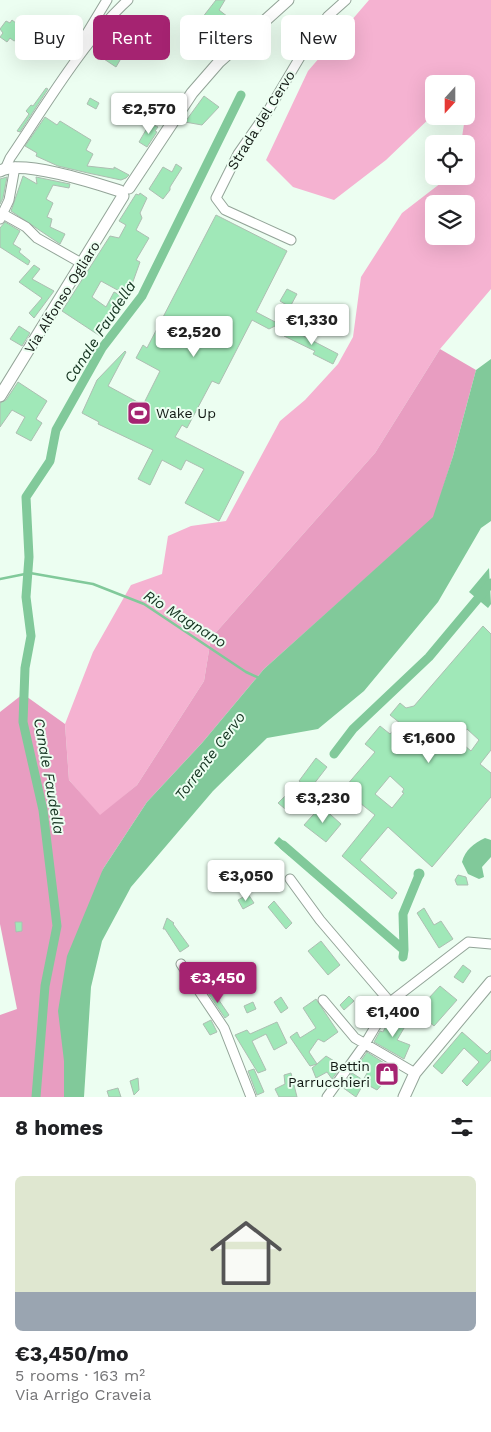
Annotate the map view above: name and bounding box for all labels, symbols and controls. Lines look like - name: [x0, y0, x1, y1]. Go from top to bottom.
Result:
- chip: Buy: [15, 15, 83, 60]
- chip: Rent: [93, 15, 170, 60]
- chip: Filters: [180, 15, 271, 60]
- chip: New: [281, 15, 355, 60]
- street label: Strada del Cervo: [224, 67, 298, 173]
- north arrow: [425, 75, 475, 125]
- map controls: [425, 75, 475, 245]
- pin: €2,570: [108, 92, 190, 135]
- text: €2,570: [122, 99, 176, 118]
- button: locate: [425, 135, 475, 185]
- button: layers: [425, 195, 475, 245]
- street label: Via Alfonso Ogliaro: [21, 238, 103, 356]
- water label: Canale Faudella: [60, 278, 140, 386]
- pin: €1,330: [271, 304, 353, 346]
- text: €1,330: [286, 310, 338, 329]
- pin: €2,520: [153, 316, 235, 358]
- text: €2,520: [167, 322, 221, 341]
- sports icon: Wake Up: [126, 400, 152, 426]
- place label: Wake Up: [156, 405, 216, 421]
- water label: Rio Magnano: [140, 586, 230, 652]
- water label: Torrente Cervo: [171, 708, 249, 804]
- water label: Canale Faudella: [30, 716, 68, 836]
- pin: €1,600: [388, 722, 470, 764]
- text: €1,600: [402, 728, 456, 747]
- pin: €3,230: [282, 782, 364, 824]
- text: €3,230: [296, 788, 350, 807]
- pin: €3,050: [205, 860, 287, 902]
- text: €3,050: [218, 866, 274, 885]
- pin: €3,450: [177, 962, 259, 1004]
- text: €3,450: [190, 968, 246, 987]
- pin: €1,400: [352, 996, 434, 1038]
- text: €1,400: [366, 1002, 420, 1021]
- place label: Bettin Parrucchieri: [288, 1058, 370, 1090]
- shop icon: Bettin Parrucchieri: [374, 1061, 400, 1087]
- icon: filters: [448, 1113, 476, 1141]
- text: 8 homes: [15, 1115, 103, 1140]
- icon: home: [201, 1208, 291, 1298]
- text: €3,450/mo: [15, 1341, 129, 1366]
- text: 5 rooms · 163 m²: [15, 1366, 145, 1385]
- text: Via Arrigo Craveia: [15, 1385, 152, 1404]

